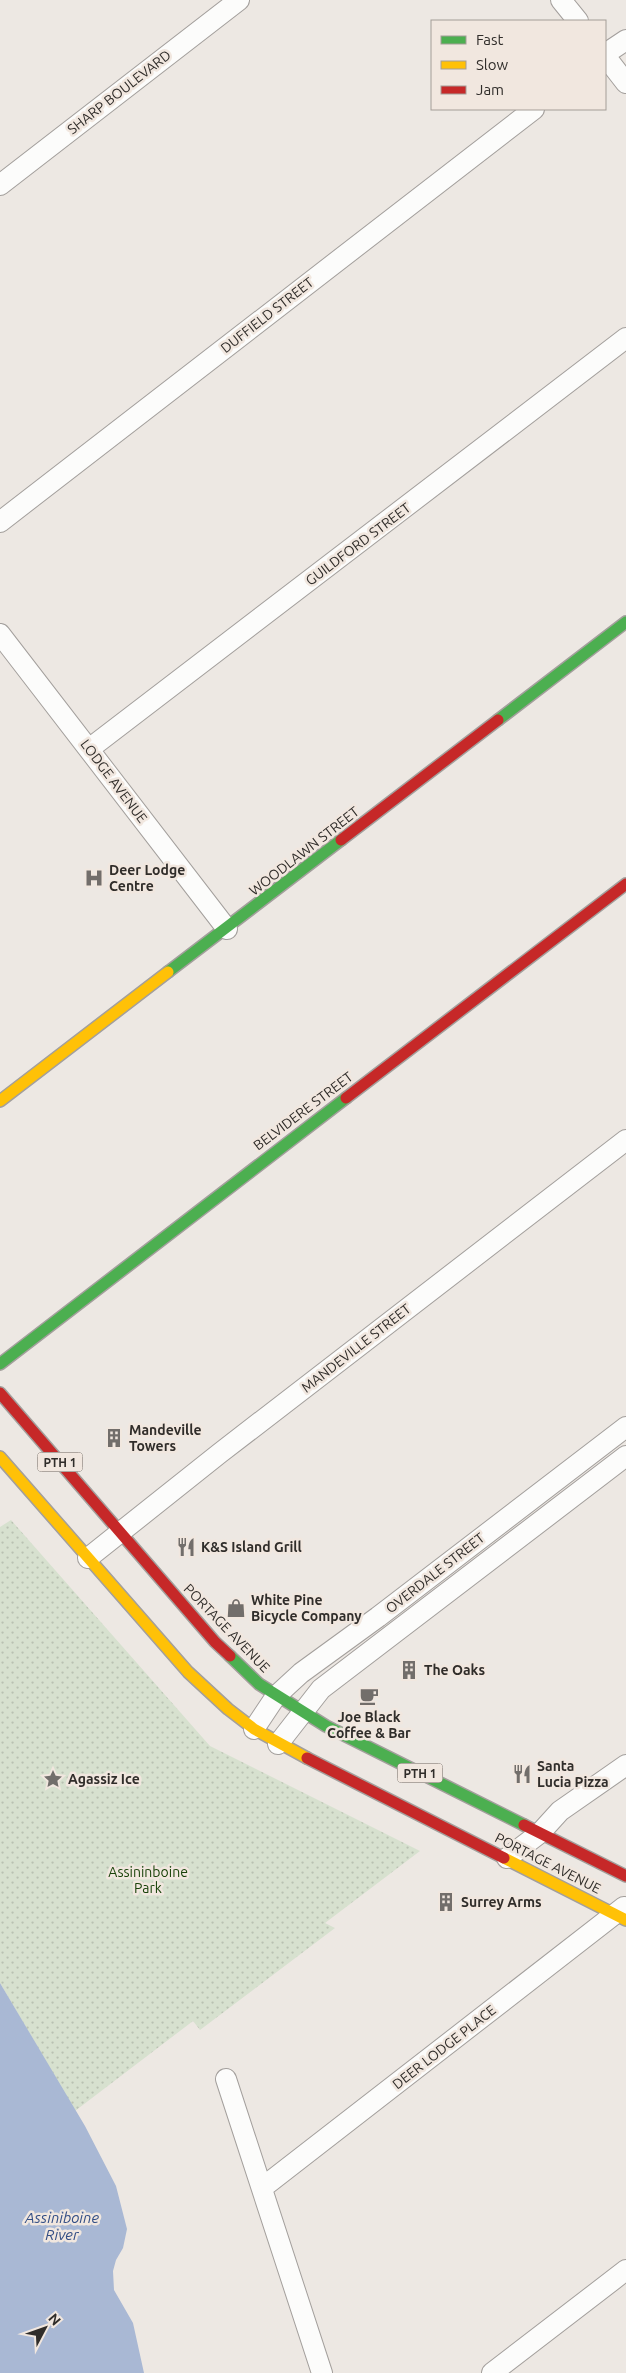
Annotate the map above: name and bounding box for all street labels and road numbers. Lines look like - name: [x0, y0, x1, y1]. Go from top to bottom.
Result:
- street label: SHARP BOULEVARD: [64, 47, 174, 137]
- street label: DUFFIELD STREET: [217, 274, 317, 356]
- street label: GUILDFORD STREET: [303, 499, 414, 589]
- street label: LODGE AVENUE: [77, 736, 151, 826]
- street label: WOODLAWN STREET: [246, 803, 362, 899]
- street label: BELVIDERE STREET: [250, 1068, 356, 1153]
- street label: MANDEVILLE STREET: [298, 1300, 414, 1396]
- road number: PTH 1: [38, 1452, 82, 1471]
- street label: OVERDALE STREET: [383, 1529, 488, 1616]
- street label: PORTAGE AVENUE: [181, 1580, 273, 1676]
- road number: PTH 1: [398, 1764, 442, 1782]
- street label: PORTAGE AVENUE: [492, 1829, 604, 1897]
- street label: DEER LODGE PLACE: [389, 2002, 499, 2092]

